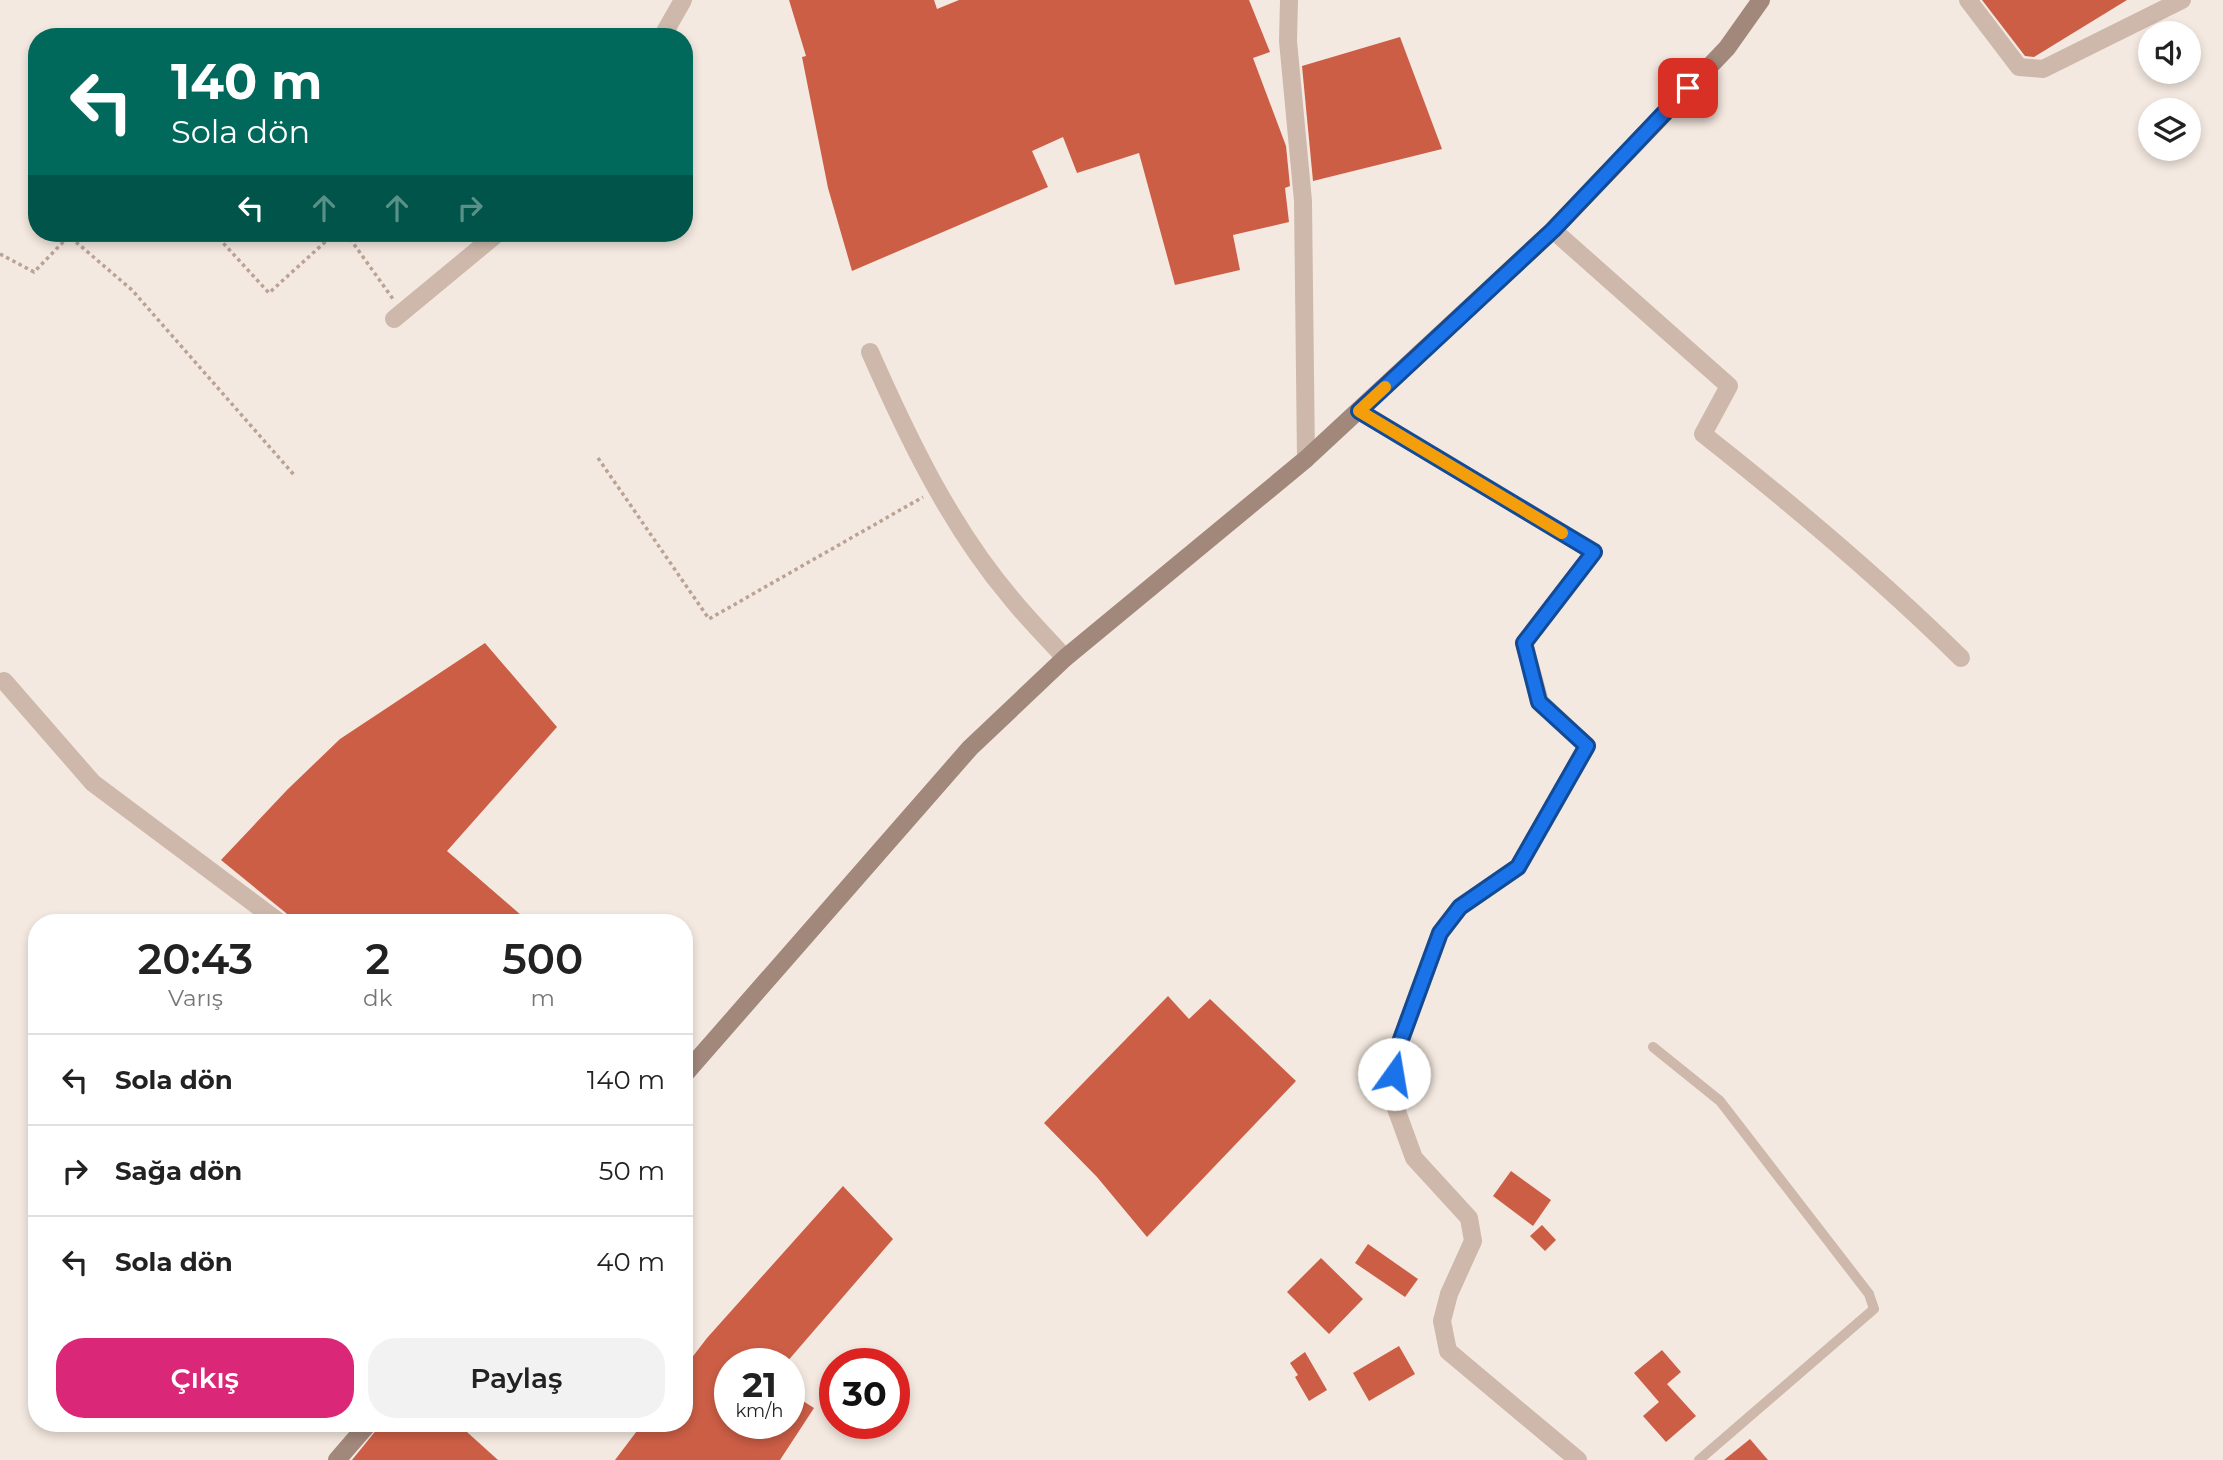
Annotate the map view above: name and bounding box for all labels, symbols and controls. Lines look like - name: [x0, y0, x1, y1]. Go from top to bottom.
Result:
- map controls: [2138, 21, 2201, 161]
- button: sound: [2138, 21, 2201, 84]
- text: 140 m: [171, 52, 323, 111]
- icon: left: [56, 56, 147, 147]
- pin: [1658, 58, 1718, 118]
- icon: arrive: [1669, 69, 1707, 107]
- button: layers: [2138, 98, 2201, 161]
- text: Sola dön: [171, 112, 310, 151]
- icon: left: [232, 189, 270, 227]
- icon: ahead: [305, 189, 343, 227]
- icon: ahead: [378, 189, 416, 227]
- icon: right: [451, 189, 489, 227]
- text: 20:43: [138, 933, 253, 985]
- text: 2: [365, 933, 390, 985]
- text: 500: [502, 933, 583, 985]
- text: Varış: [168, 984, 223, 1012]
- text: dk: [363, 984, 392, 1012]
- text: m: [530, 984, 555, 1012]
- position arrow: [1357, 1037, 1431, 1111]
- icon: left: [56, 1061, 94, 1099]
- text: Sola dön: [115, 1064, 233, 1096]
- text: 140 m: [587, 1064, 665, 1096]
- icon: right: [56, 1152, 94, 1190]
- text: Sağa dön: [115, 1155, 242, 1187]
- text: 50 m: [599, 1155, 665, 1187]
- icon: left: [56, 1243, 94, 1281]
- text: Sola dön: [115, 1246, 233, 1278]
- text: 40 m: [596, 1246, 665, 1278]
- button: Çıkış: [56, 1338, 354, 1418]
- button: Paylaş: [368, 1338, 665, 1418]
- speed limit sign: 30: [819, 1348, 910, 1439]
- text: 21: [742, 1363, 777, 1406]
- text: km/h: [735, 1400, 784, 1422]

